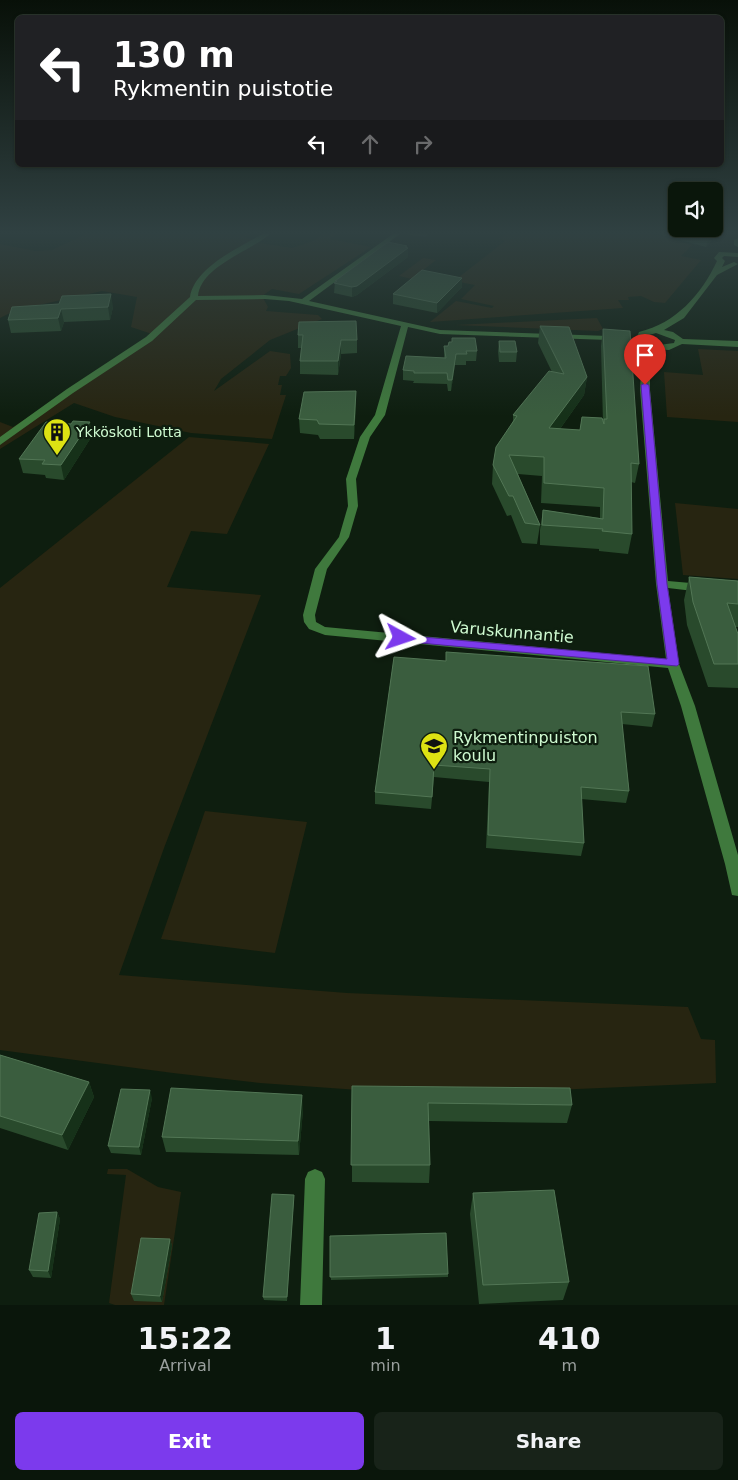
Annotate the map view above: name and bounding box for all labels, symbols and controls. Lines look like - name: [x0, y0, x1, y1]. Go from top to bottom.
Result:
- icon: left: [30, 35, 95, 100]
- text: 130 m: [113, 35, 235, 75]
- text: Rykmentin puistotie: [113, 76, 333, 101]
- icon: left: [303, 130, 331, 158]
- icon: ahead: [356, 130, 384, 158]
- icon: right: [409, 130, 437, 158]
- map controls: [668, 182, 723, 237]
- button: sound: [668, 182, 723, 237]
- pin: [624, 334, 666, 385]
- icon: arrive: [631, 341, 659, 369]
- building icon: Ykköskoti Lotta: [42, 417, 72, 456]
- place label: Ykköskoti Lotta: [75, 424, 182, 440]
- position arrow: [374, 611, 426, 663]
- street label: Varuskunnantie: [449, 617, 575, 647]
- place label: Rykmentinpuiston koulu: [453, 728, 598, 765]
- school or university icon: Rykmentinpuiston koulu: [419, 731, 449, 770]
- text: 15:22: [137, 1321, 233, 1356]
- text: 1: [375, 1321, 396, 1356]
- text: 410: [538, 1321, 601, 1356]
- text: Arrival: [159, 1356, 211, 1375]
- text: min: [370, 1356, 401, 1375]
- text: m: [561, 1356, 577, 1375]
- button: Exit: [15, 1412, 364, 1470]
- button: Share: [374, 1412, 723, 1470]

